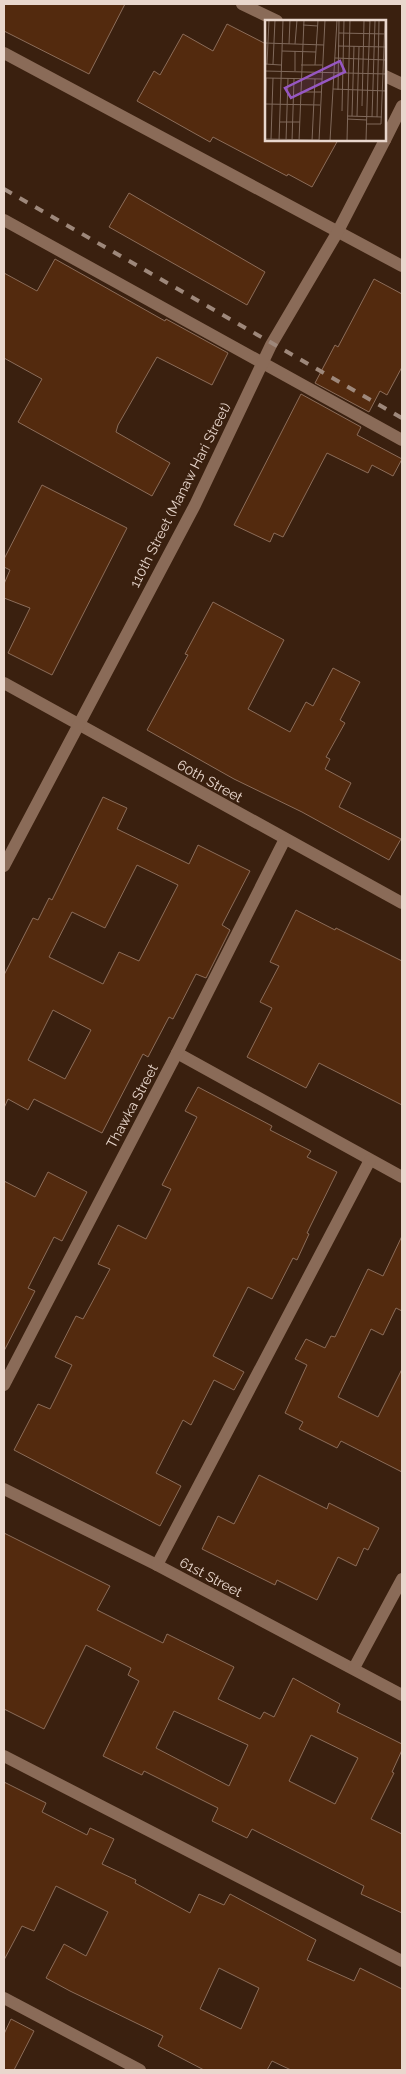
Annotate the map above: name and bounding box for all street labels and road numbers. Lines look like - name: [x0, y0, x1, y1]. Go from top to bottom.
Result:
- street label: 110th Street (Manaw Hari Street): [126, 400, 234, 590]
- street label: 60th Street: [175, 756, 246, 806]
- street label: Thawka Street: [103, 1061, 161, 1151]
- street label: 61st Street: [177, 1554, 245, 1600]

